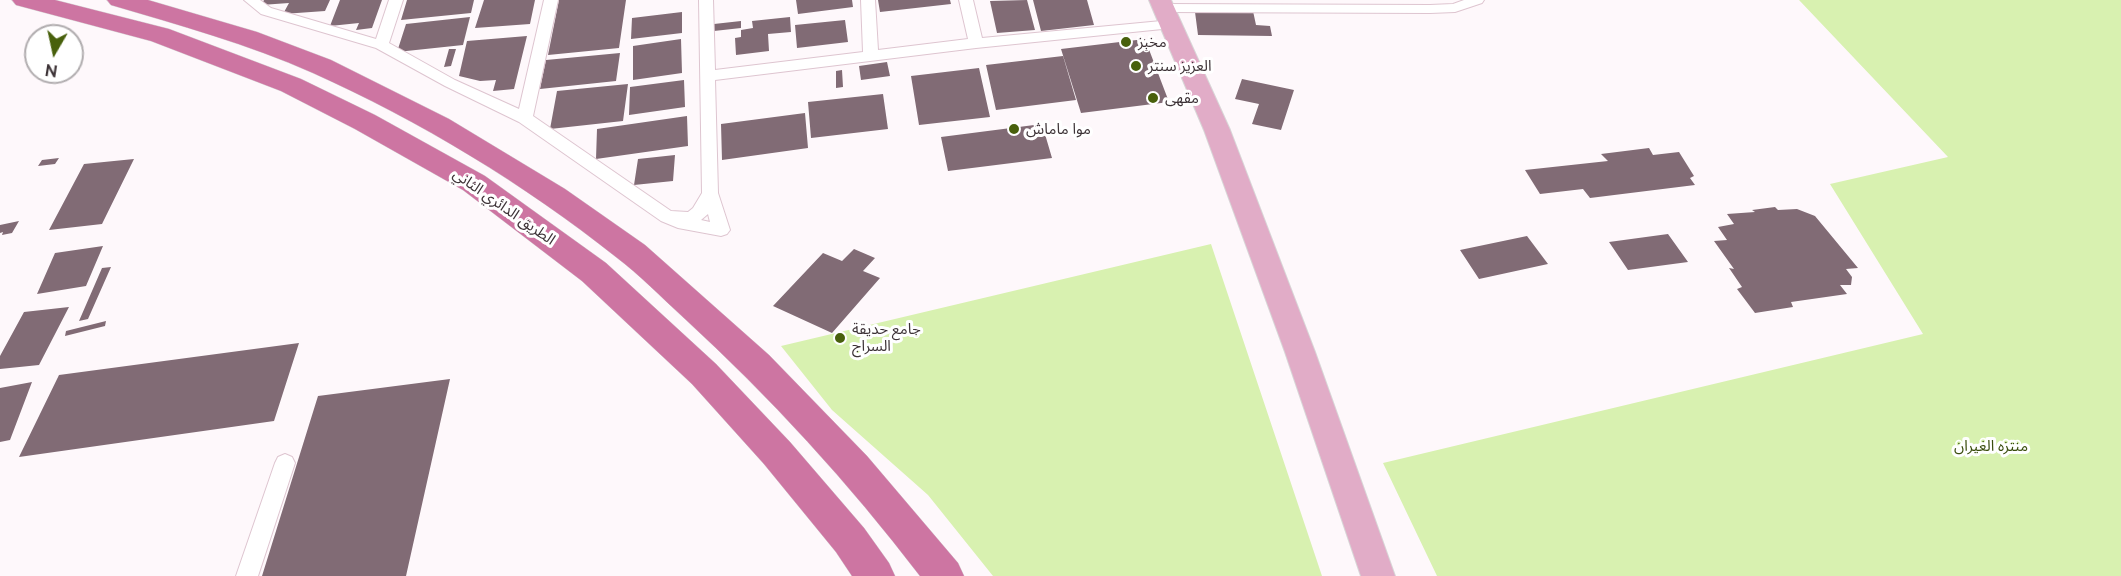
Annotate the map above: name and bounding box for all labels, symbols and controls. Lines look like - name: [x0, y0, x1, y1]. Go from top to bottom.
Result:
- north arrow: [24, 24, 84, 84]
- place label: مخبز: [1138, 33, 1167, 51]
- marker: مخبز: [1119, 35, 1133, 49]
- place label: العزيز سنتر: [1148, 57, 1211, 75]
- marker: العزيز سنتر: [1129, 59, 1143, 73]
- text: N: [44, 60, 59, 81]
- place label: مقهى: [1165, 89, 1199, 107]
- marker: مقهى: [1146, 91, 1160, 105]
- place label: موا ماماش: [1026, 120, 1091, 138]
- marker: موا ماماش: [1007, 122, 1021, 136]
- street label: الطريق الدائري الثاني: [449, 165, 559, 249]
- place label: جامع حديقة السراج: [852, 320, 921, 355]
- marker: جامع حديقة السراج: [833, 331, 847, 345]
- park label: منتزه الغيران: [1954, 437, 2028, 455]

